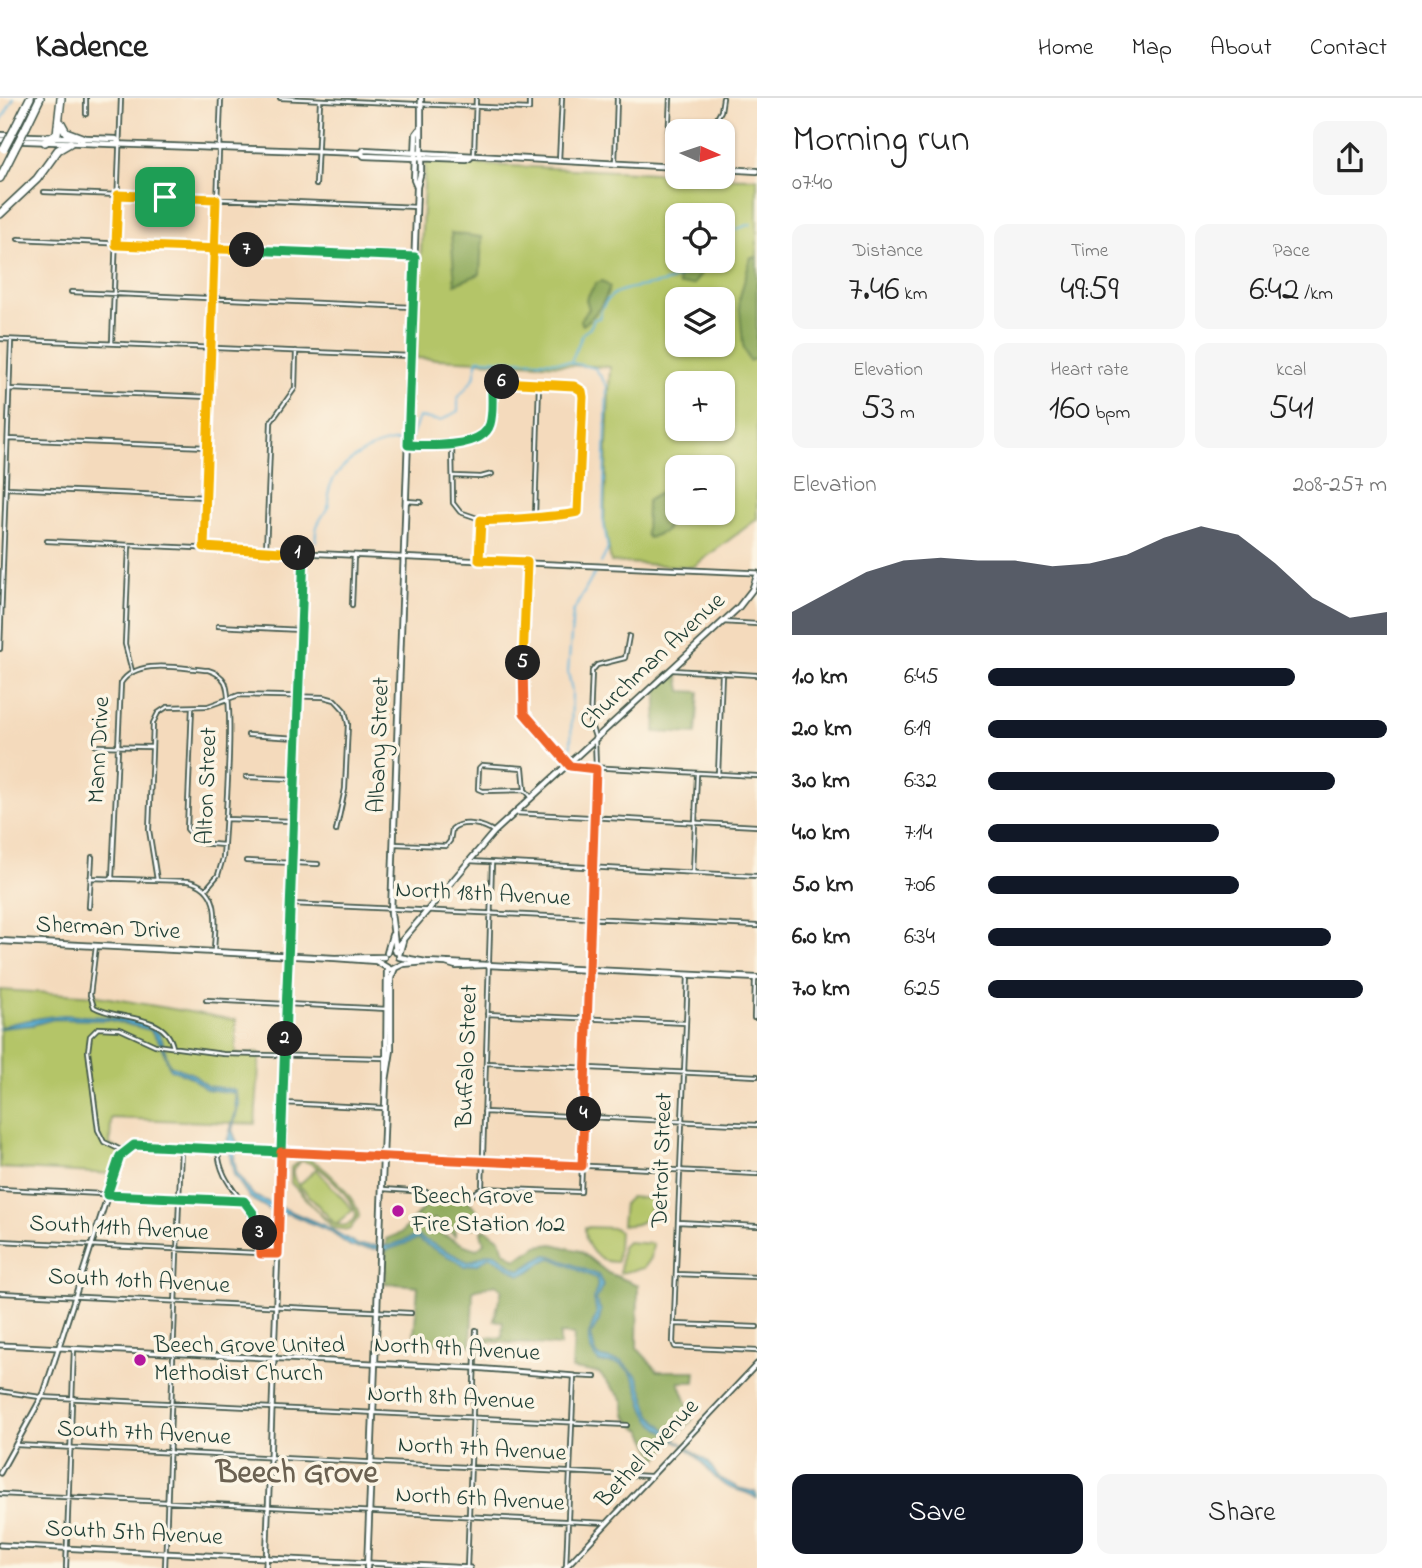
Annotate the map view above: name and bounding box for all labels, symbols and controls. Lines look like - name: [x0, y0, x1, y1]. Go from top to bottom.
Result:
- text: Kadence: [35, 24, 148, 72]
- text: Home: [1038, 31, 1094, 66]
- text: Map: [1132, 31, 1172, 66]
- text: About: [1210, 31, 1272, 66]
- text: Contact: [1310, 31, 1387, 66]
- text: Morning run: [792, 113, 970, 169]
- north arrow: [665, 119, 735, 189]
- map controls: [665, 119, 735, 525]
- button: share: [1313, 121, 1387, 195]
- pin: [135, 167, 195, 227]
- text: 07:40: [792, 167, 833, 200]
- icon: arrive: [146, 178, 184, 216]
- button: locate: [665, 203, 735, 273]
- pin: 7: [230, 232, 264, 268]
- text: 7: [243, 236, 250, 263]
- text: Distance: [853, 238, 923, 265]
- text: Time: [1071, 238, 1108, 265]
- text: Pace: [1273, 238, 1310, 265]
- text: 7.46: [848, 265, 900, 316]
- text: 49:59: [1060, 265, 1119, 316]
- text: 6:42: [1249, 265, 1299, 316]
- text: km: [900, 281, 927, 308]
- text: /km: [1299, 281, 1333, 308]
- button: layers: [665, 287, 735, 357]
- text: Elevation: [853, 357, 923, 384]
- text: Heart rate: [1051, 357, 1128, 384]
- text: kcal: [1276, 357, 1306, 384]
- pin: 6: [484, 364, 520, 400]
- text: 6: [497, 368, 506, 395]
- button: +: [665, 371, 735, 441]
- text: 53: [861, 384, 895, 435]
- text: 160: [1049, 384, 1090, 435]
- text: 541: [1268, 384, 1314, 435]
- text: m: [895, 400, 915, 427]
- text: bpm: [1090, 400, 1130, 427]
- button: −: [665, 455, 735, 525]
- text: Elevation: [792, 469, 877, 502]
- text: 208–257 m: [1293, 469, 1387, 502]
- pin: 1: [280, 536, 316, 570]
- text: 1: [294, 539, 301, 566]
- street label: Churchman Avenue: [572, 585, 734, 739]
- pin: 5: [505, 646, 540, 680]
- text: 5: [517, 649, 528, 676]
- text: 1.0 km: [792, 661, 848, 694]
- text: 6:45: [904, 661, 939, 694]
- street label: Albany Street: [360, 676, 401, 814]
- street label: Mann Drive: [80, 695, 120, 804]
- text: 2.0 km: [792, 713, 852, 746]
- text: 6:19: [904, 713, 930, 746]
- street label: Alton Street: [188, 727, 228, 845]
- text: 3.0 km: [792, 765, 850, 798]
- text: 6:32: [904, 765, 937, 798]
- text: 4.0 km: [792, 817, 850, 850]
- text: 7:14: [904, 817, 932, 850]
- text: 5.0 km: [792, 869, 853, 902]
- text: 7:06: [904, 869, 936, 902]
- street label: North 18th Avenue: [394, 873, 572, 917]
- street label: Sherman Drive: [35, 908, 181, 950]
- text: 6.0 km: [792, 921, 850, 954]
- text: 6:34: [904, 921, 935, 954]
- text: 7.0 km: [792, 973, 850, 1006]
- text: 6:25: [904, 973, 941, 1006]
- street label: Buffalo Street: [448, 984, 488, 1129]
- pin: 2: [268, 1021, 302, 1056]
- text: 2: [280, 1025, 289, 1052]
- street label: Detroit Street: [643, 1092, 683, 1229]
- pin: 4: [566, 1096, 602, 1132]
- text: 4: [580, 1100, 587, 1127]
- place label: Beech Grove Fire Station 102: [411, 1180, 565, 1243]
- marker: Beech Grove Fire Station 102: [390, 1203, 406, 1219]
- street label: South 11th Avenue: [28, 1207, 210, 1251]
- pin: 3: [243, 1216, 278, 1250]
- text: 3: [256, 1219, 263, 1246]
- street label: South 10th Avenue: [47, 1260, 231, 1304]
- street label: North 9th Avenue: [373, 1328, 541, 1372]
- place label: Beech Grove United Methodist Church: [153, 1329, 346, 1392]
- marker: Beech Grove United Methodist Church: [132, 1352, 148, 1368]
- street label: North 8th Avenue: [366, 1377, 536, 1421]
- street label: Bethel Avenue: [587, 1391, 708, 1517]
- street label: South 7th Avenue: [56, 1412, 232, 1456]
- street label: North 7th Avenue: [397, 1428, 567, 1472]
- district label: Beech Grove: [214, 1451, 380, 1498]
- button: Save: [792, 1474, 1083, 1554]
- button: Share: [1097, 1474, 1387, 1554]
- street label: North 6th Avenue: [395, 1478, 566, 1522]
- street label: South 5th Avenue: [44, 1512, 224, 1556]

